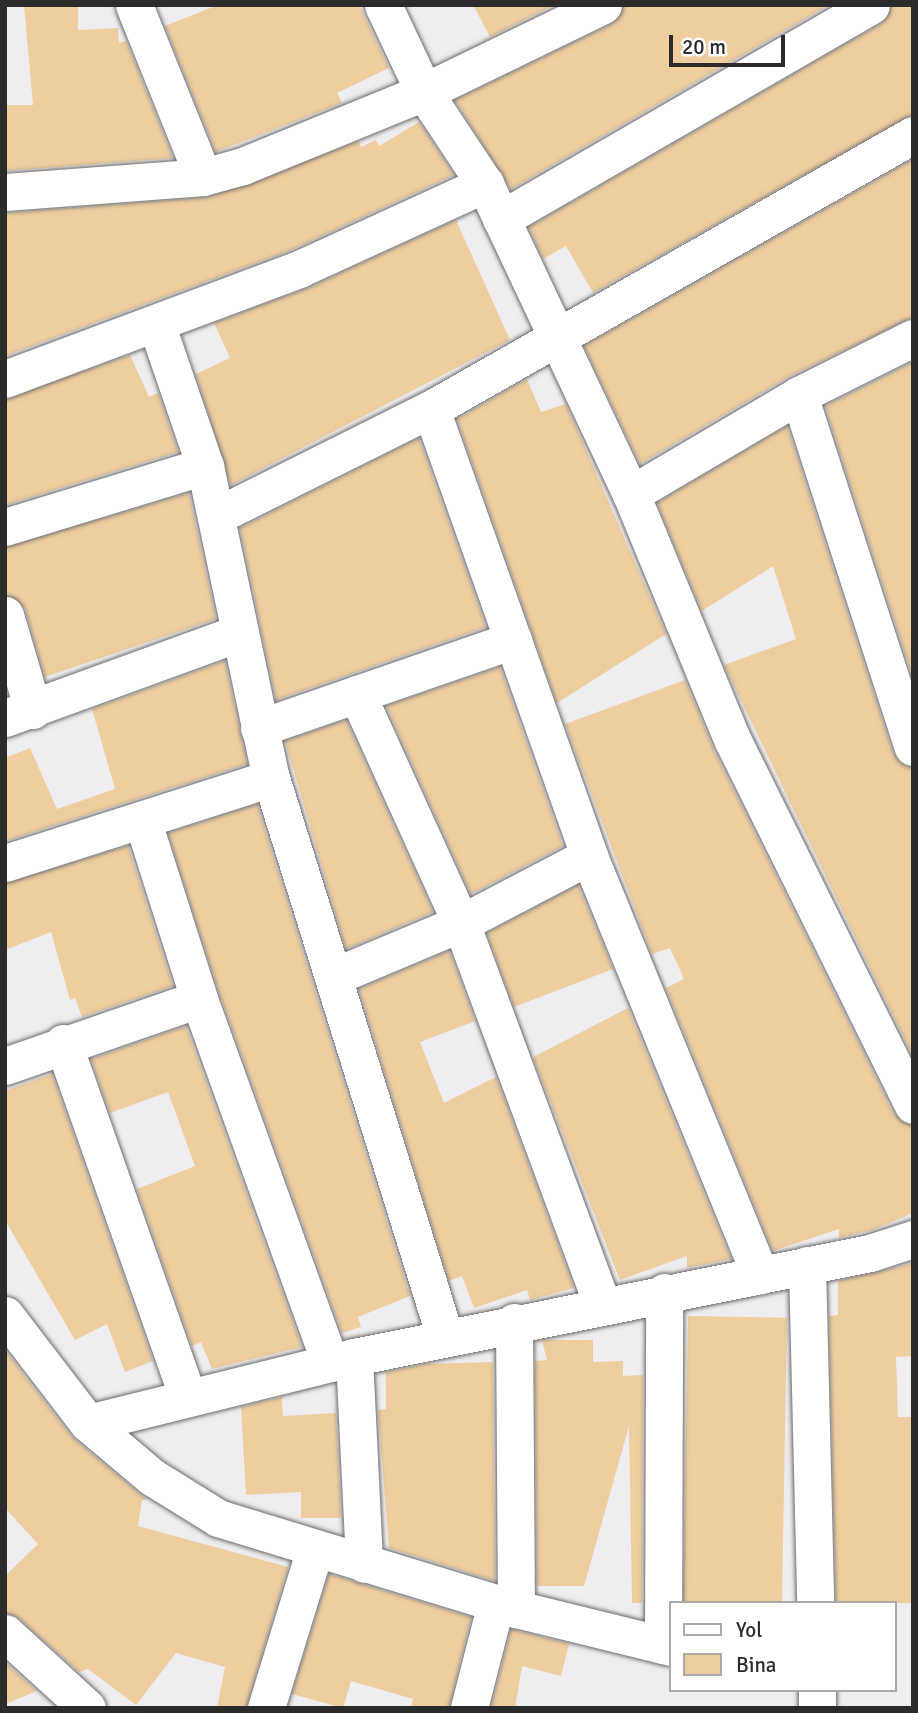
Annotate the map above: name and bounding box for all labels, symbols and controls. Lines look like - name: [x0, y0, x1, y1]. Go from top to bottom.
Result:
- scale bar: [673, 21, 788, 65]
- text: 20 m: [682, 34, 726, 60]
- legend: [670, 1601, 897, 1692]
- text: Yol: [736, 1617, 762, 1643]
- text: Bina: [736, 1652, 777, 1678]

